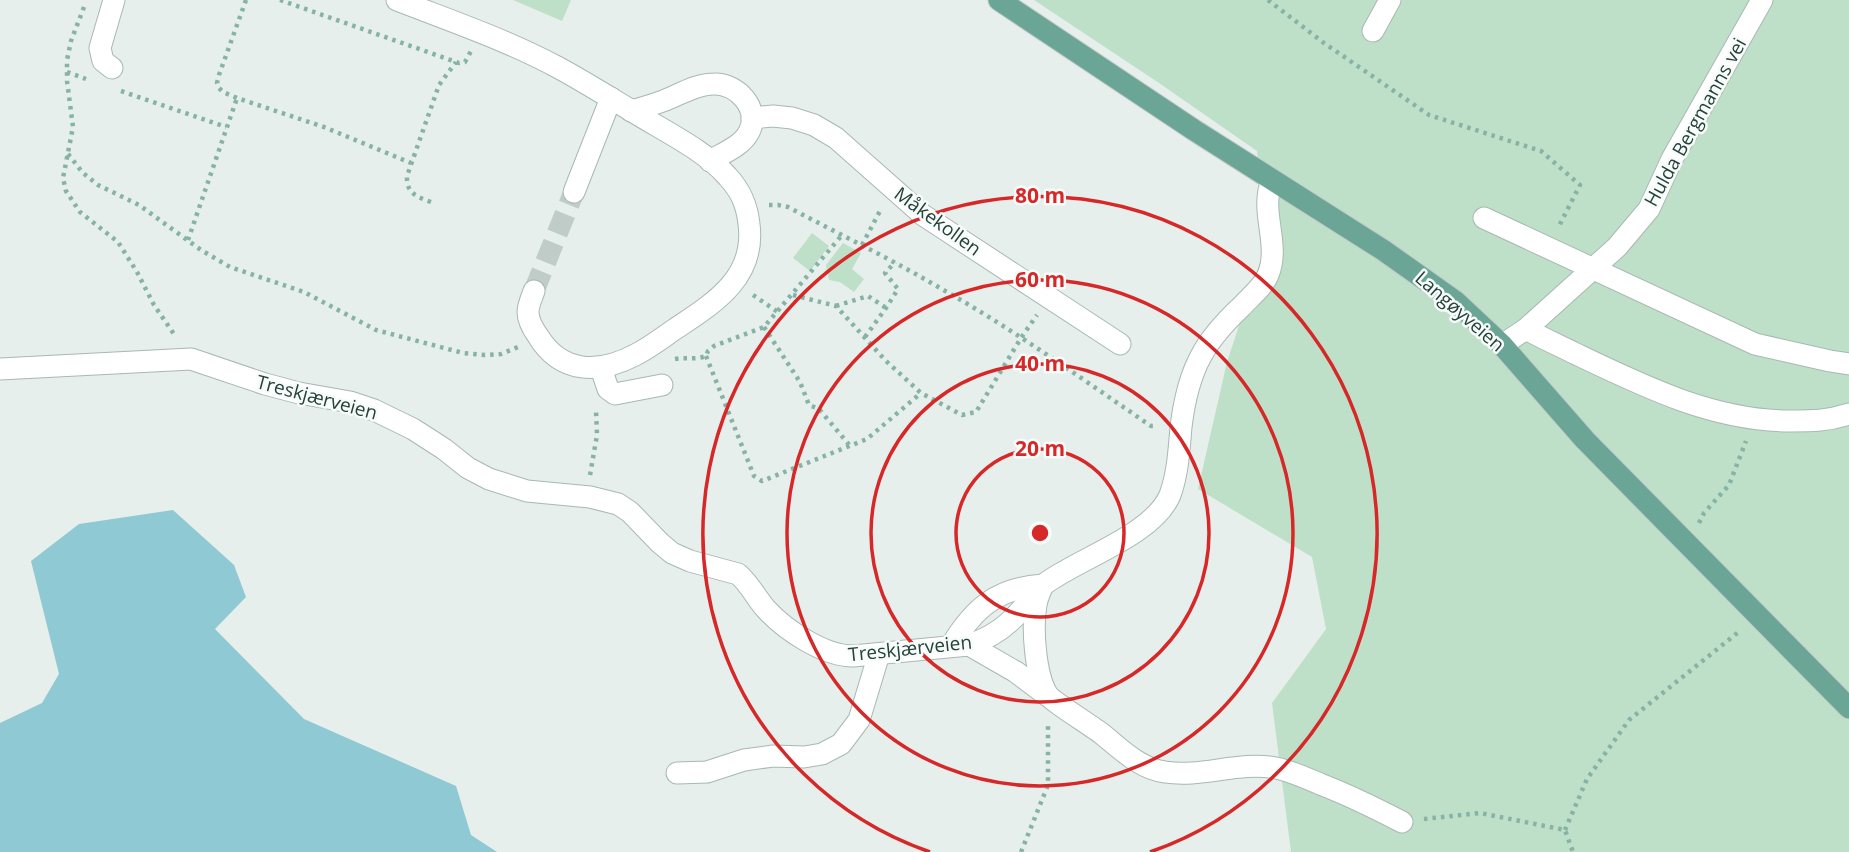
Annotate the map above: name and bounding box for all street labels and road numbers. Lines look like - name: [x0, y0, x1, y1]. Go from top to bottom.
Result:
- street label: Hulda Bergmanns vei: [1638, 33, 1752, 211]
- street label: Måkekollen: [889, 181, 987, 261]
- street label: Langøyveien: [1410, 265, 1510, 357]
- street label: Treskjærveien: [254, 368, 380, 426]
- street label: Treskjærveien: [847, 629, 973, 667]

